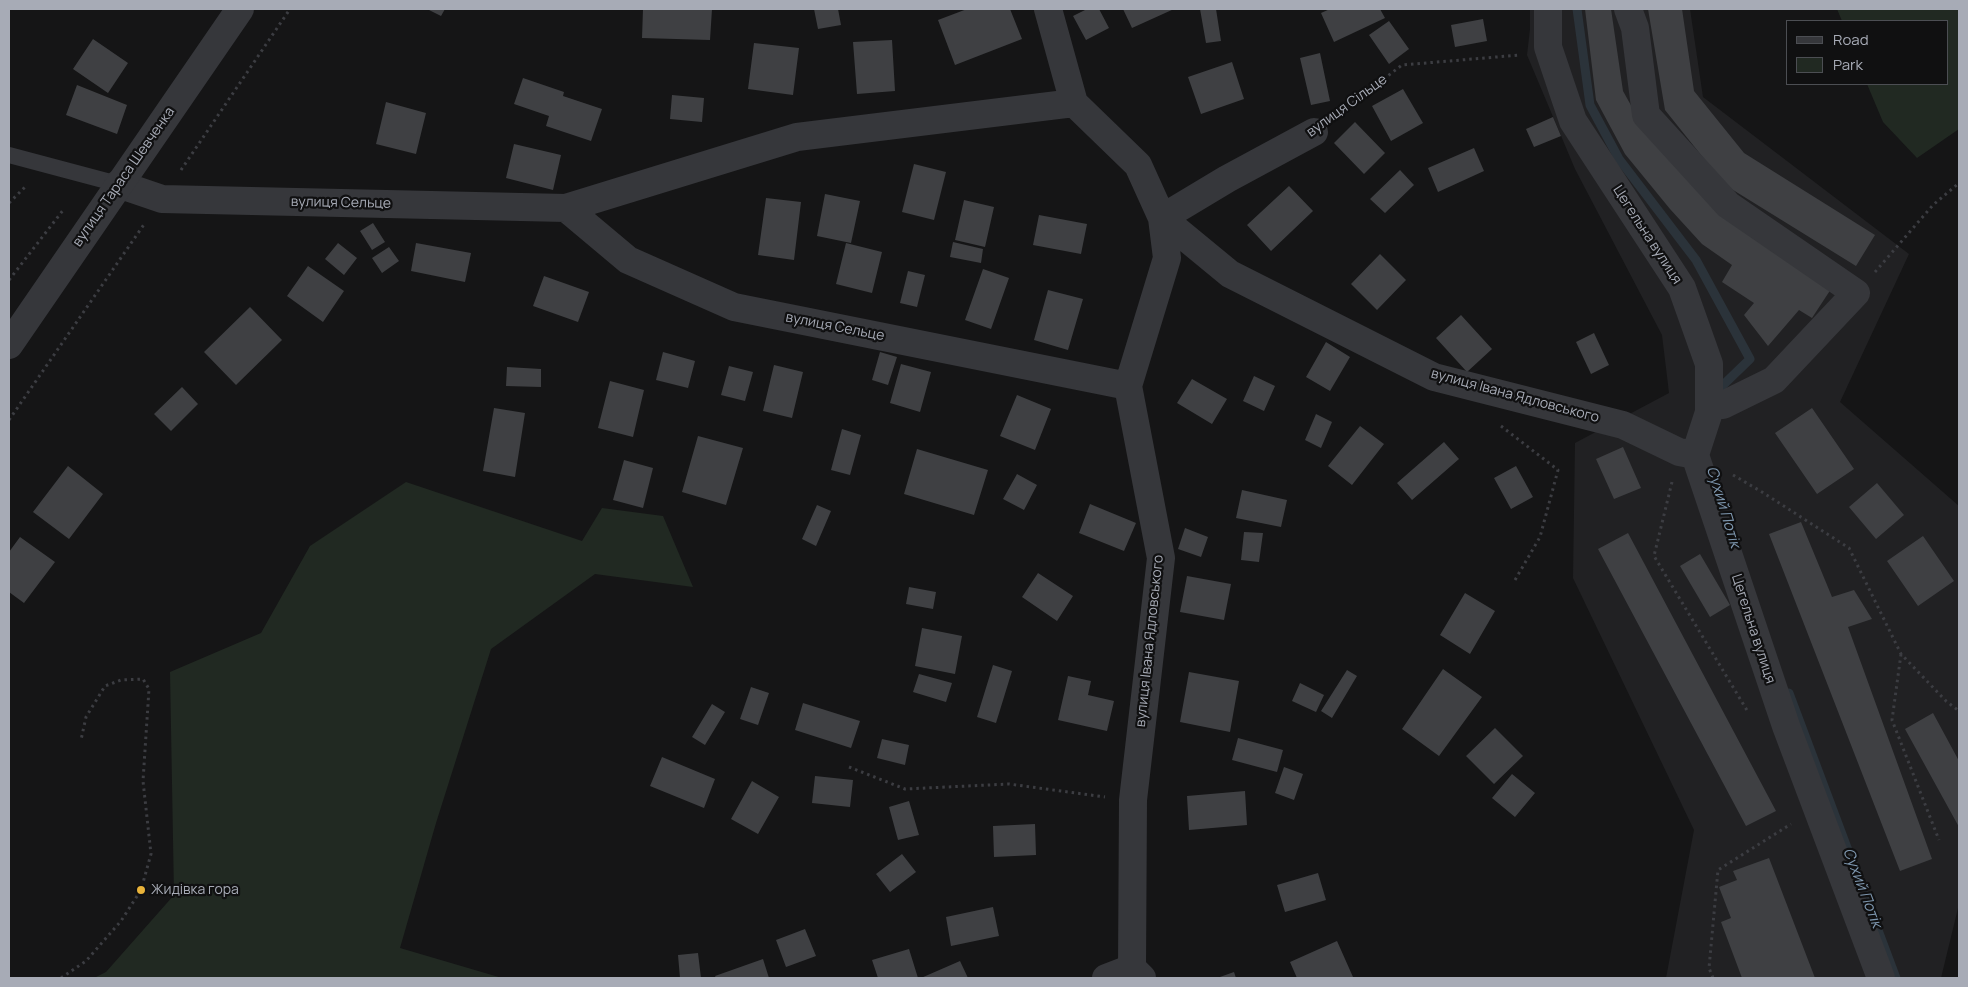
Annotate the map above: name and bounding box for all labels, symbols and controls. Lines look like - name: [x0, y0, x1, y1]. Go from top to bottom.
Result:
- legend: [1786, 20, 1948, 85]
- text: Road: [1833, 29, 1869, 50]
- text: Park: [1833, 54, 1863, 75]
- street label: вулиця Сільце: [1304, 71, 1390, 141]
- street label: вулиця Тараса Шевченка: [69, 104, 179, 250]
- street label: Цегельна вулиця: [1609, 183, 1685, 287]
- street label: вулиця Сельце: [291, 194, 391, 212]
- street label: вулиця Сельце: [784, 309, 886, 345]
- street label: вулиця Івана Ядловського: [1429, 365, 1601, 427]
- water label: Сухий Потік: [1702, 464, 1744, 550]
- street label: вулиця Івана Ядловського: [1133, 554, 1167, 728]
- street label: Цегельна вулиця: [1727, 572, 1779, 686]
- water label: Сухий Потік: [1839, 845, 1885, 931]
- place label: Жидівка гора: [151, 882, 239, 898]
- marker: Жидівка гора: [135, 884, 147, 896]

